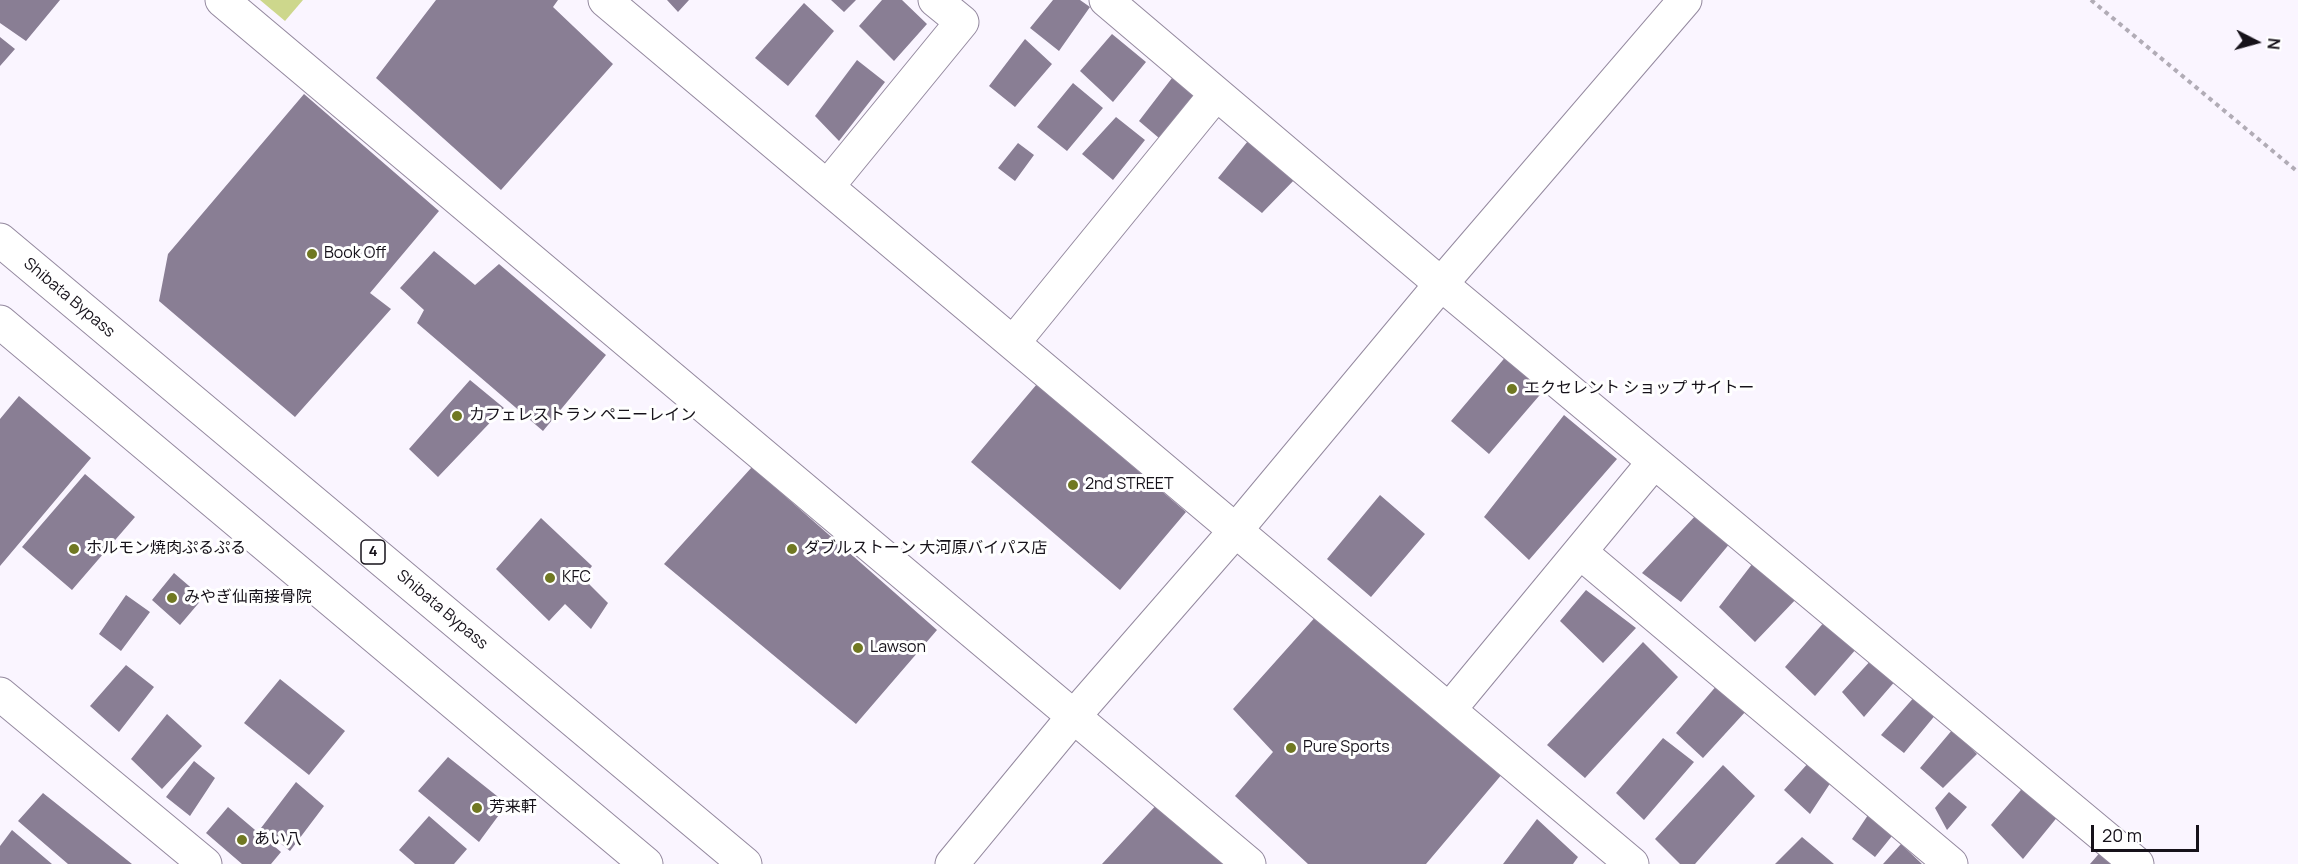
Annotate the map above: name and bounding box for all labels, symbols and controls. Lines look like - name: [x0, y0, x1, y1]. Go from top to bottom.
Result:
- north arrow: [2226, 12, 2286, 72]
- text: N: [2262, 37, 2285, 51]
- place label: Book Off: [324, 244, 386, 264]
- marker: Book Off: [305, 247, 319, 261]
- street label: Shibata Bypass: [19, 254, 119, 342]
- place label: エクセレント ショップ サイトー: [1524, 379, 1754, 399]
- marker: エクセレント ショップ サイトー: [1505, 382, 1519, 396]
- place label: カフェレストラン ペニーレイン: [469, 406, 696, 426]
- marker: カフェレストラン ペニーレイン: [450, 409, 464, 423]
- place label: 2nd STREET: [1085, 475, 1174, 495]
- marker: 2nd STREET: [1066, 478, 1080, 492]
- place label: ホルモン焼肉ぷるぷる: [86, 539, 246, 559]
- place label: ダブルストーン 大河原バイパス店: [804, 539, 1047, 559]
- road number: 4: [361, 540, 385, 564]
- marker: ホルモン焼肉ぷるぷる: [67, 542, 81, 556]
- marker: ダブルストーン 大河原バイパス店: [785, 542, 799, 556]
- street label: Shibata Bypass: [392, 566, 492, 654]
- place label: KFC: [562, 568, 591, 588]
- marker: KFC: [543, 571, 557, 585]
- place label: みやぎ仙南接骨院: [184, 588, 312, 608]
- marker: みやぎ仙南接骨院: [165, 591, 179, 605]
- place label: Lawson: [870, 638, 926, 658]
- marker: Lawson: [851, 641, 865, 655]
- place label: Pure Sports: [1303, 738, 1390, 758]
- marker: Pure Sports: [1284, 741, 1298, 755]
- place label: 芳来軒: [489, 798, 537, 818]
- marker: 芳来軒: [470, 801, 484, 815]
- scale bar: [2094, 813, 2202, 851]
- text: 20 m: [2102, 823, 2142, 847]
- place label: あい八: [254, 830, 302, 850]
- marker: あい八: [235, 833, 249, 847]

